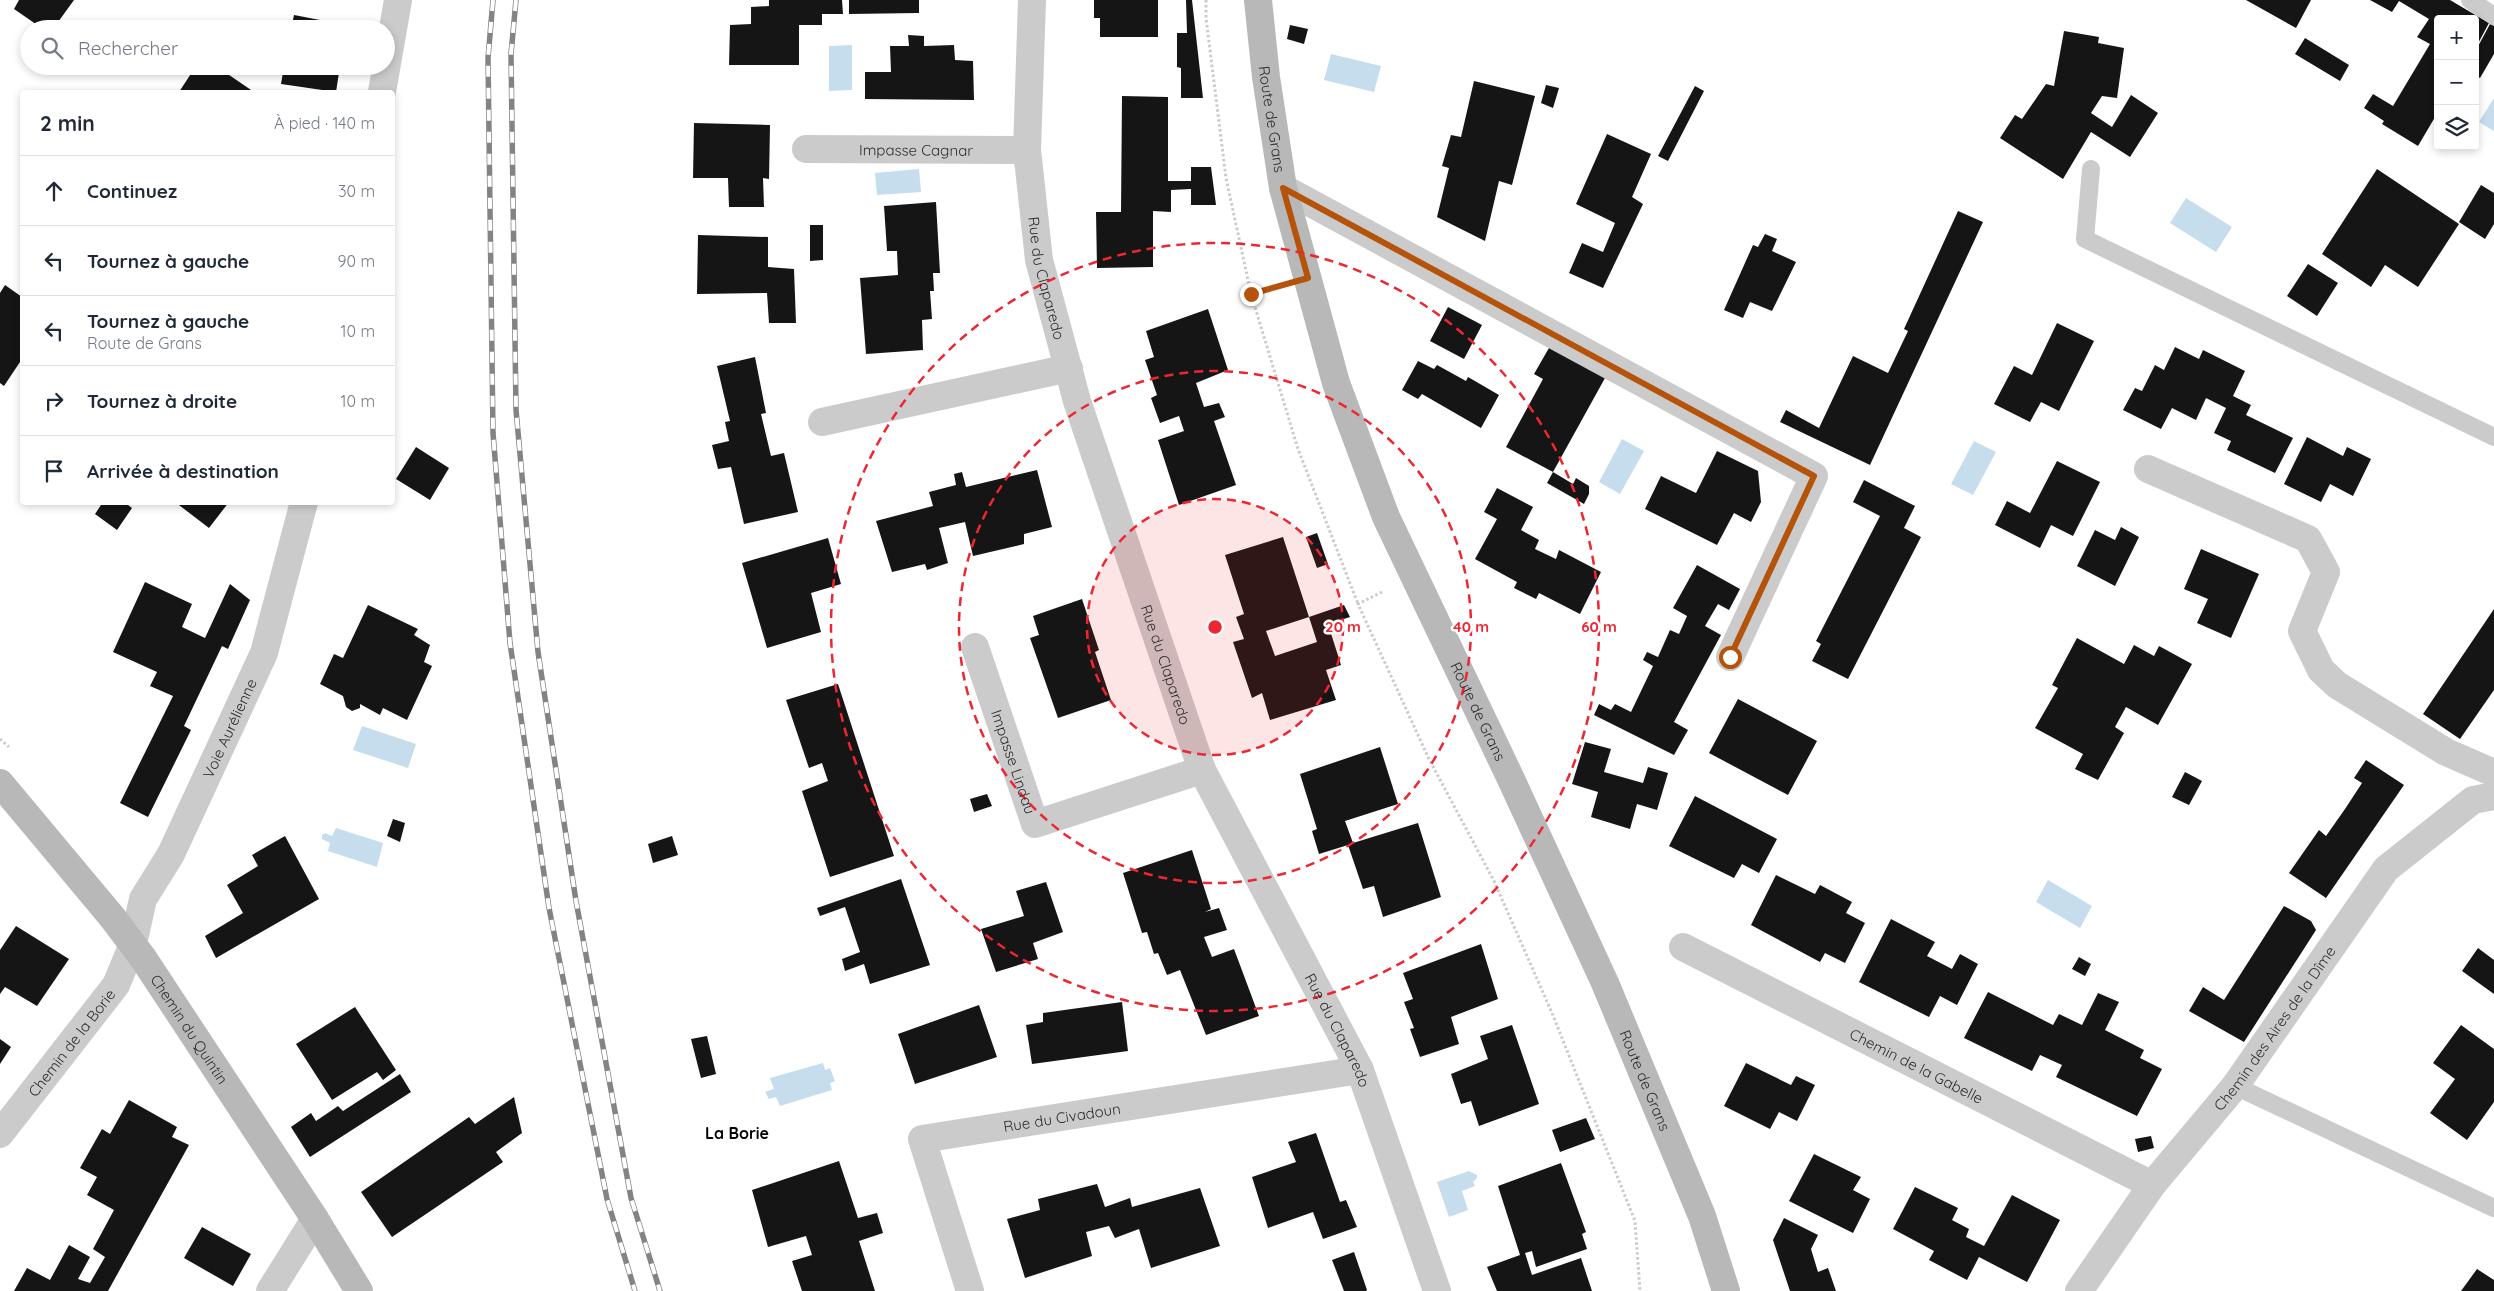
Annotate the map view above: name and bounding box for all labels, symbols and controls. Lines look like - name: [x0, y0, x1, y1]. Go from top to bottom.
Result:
- map controls: [2434, 15, 2479, 150]
- button: +: [2434, 15, 2479, 60]
- search box: [20, 20, 395, 75]
- icon: search: [38, 34, 66, 62]
- text: Rechercher: [78, 36, 178, 60]
- button: −: [2434, 60, 2479, 105]
- street label: Route de Grans: [1255, 65, 1290, 174]
- button: layers: [2434, 105, 2479, 150]
- text: 2 min: [40, 110, 95, 136]
- text: À pied · 140 m: [274, 113, 375, 133]
- street label: Impasse Cagnar: [859, 140, 973, 159]
- icon: ahead: [40, 177, 68, 205]
- text: Continuez: [87, 179, 177, 203]
- text: 30 m: [338, 181, 375, 201]
- street label: Rue du Claparedo: [1025, 216, 1070, 342]
- icon: left: [40, 247, 68, 275]
- text: Tournez à gauche: [87, 249, 249, 273]
- text: 90 m: [338, 251, 375, 271]
- route end: [1240, 283, 1263, 306]
- text: Tournez à gauche: [87, 309, 249, 333]
- icon: left: [40, 317, 68, 345]
- text: 10 m: [341, 321, 375, 341]
- text: Route de Grans: [87, 333, 202, 353]
- icon: right: [40, 387, 68, 415]
- text: Tournez à droite: [87, 389, 237, 413]
- text: 10 m: [341, 391, 375, 411]
- icon: arrive: [40, 457, 68, 485]
- text: Arrivée à destination: [87, 459, 279, 483]
- street label: Rue du Claparedo: [1137, 602, 1195, 727]
- text: 20 m: [1325, 617, 1361, 636]
- text: 40 m: [1453, 617, 1489, 636]
- text: 60 m: [1581, 617, 1617, 636]
- centre of rings: [1206, 618, 1224, 636]
- route start: [1719, 646, 1742, 669]
- street label: Route de Grans: [1447, 659, 1510, 764]
- street label: Voie Aurélienne: [198, 675, 260, 781]
- street label: Impasse Lindau: [987, 707, 1040, 816]
- street label: Chemin des Aires de la Dîme: [2209, 942, 2339, 1114]
- street label: Chemin du Quintin: [147, 970, 233, 1087]
- street label: Rue du Claparedo: [1301, 970, 1375, 1090]
- street label: Chemin de la Borie: [23, 985, 119, 1100]
- street label: Chemin de la Gabelle: [1847, 1024, 1987, 1107]
- street label: Route de Grans: [1616, 1027, 1675, 1134]
- street label: Rue du Civadoun: [1002, 1098, 1122, 1136]
- district label: La Borie: [705, 1123, 769, 1143]

